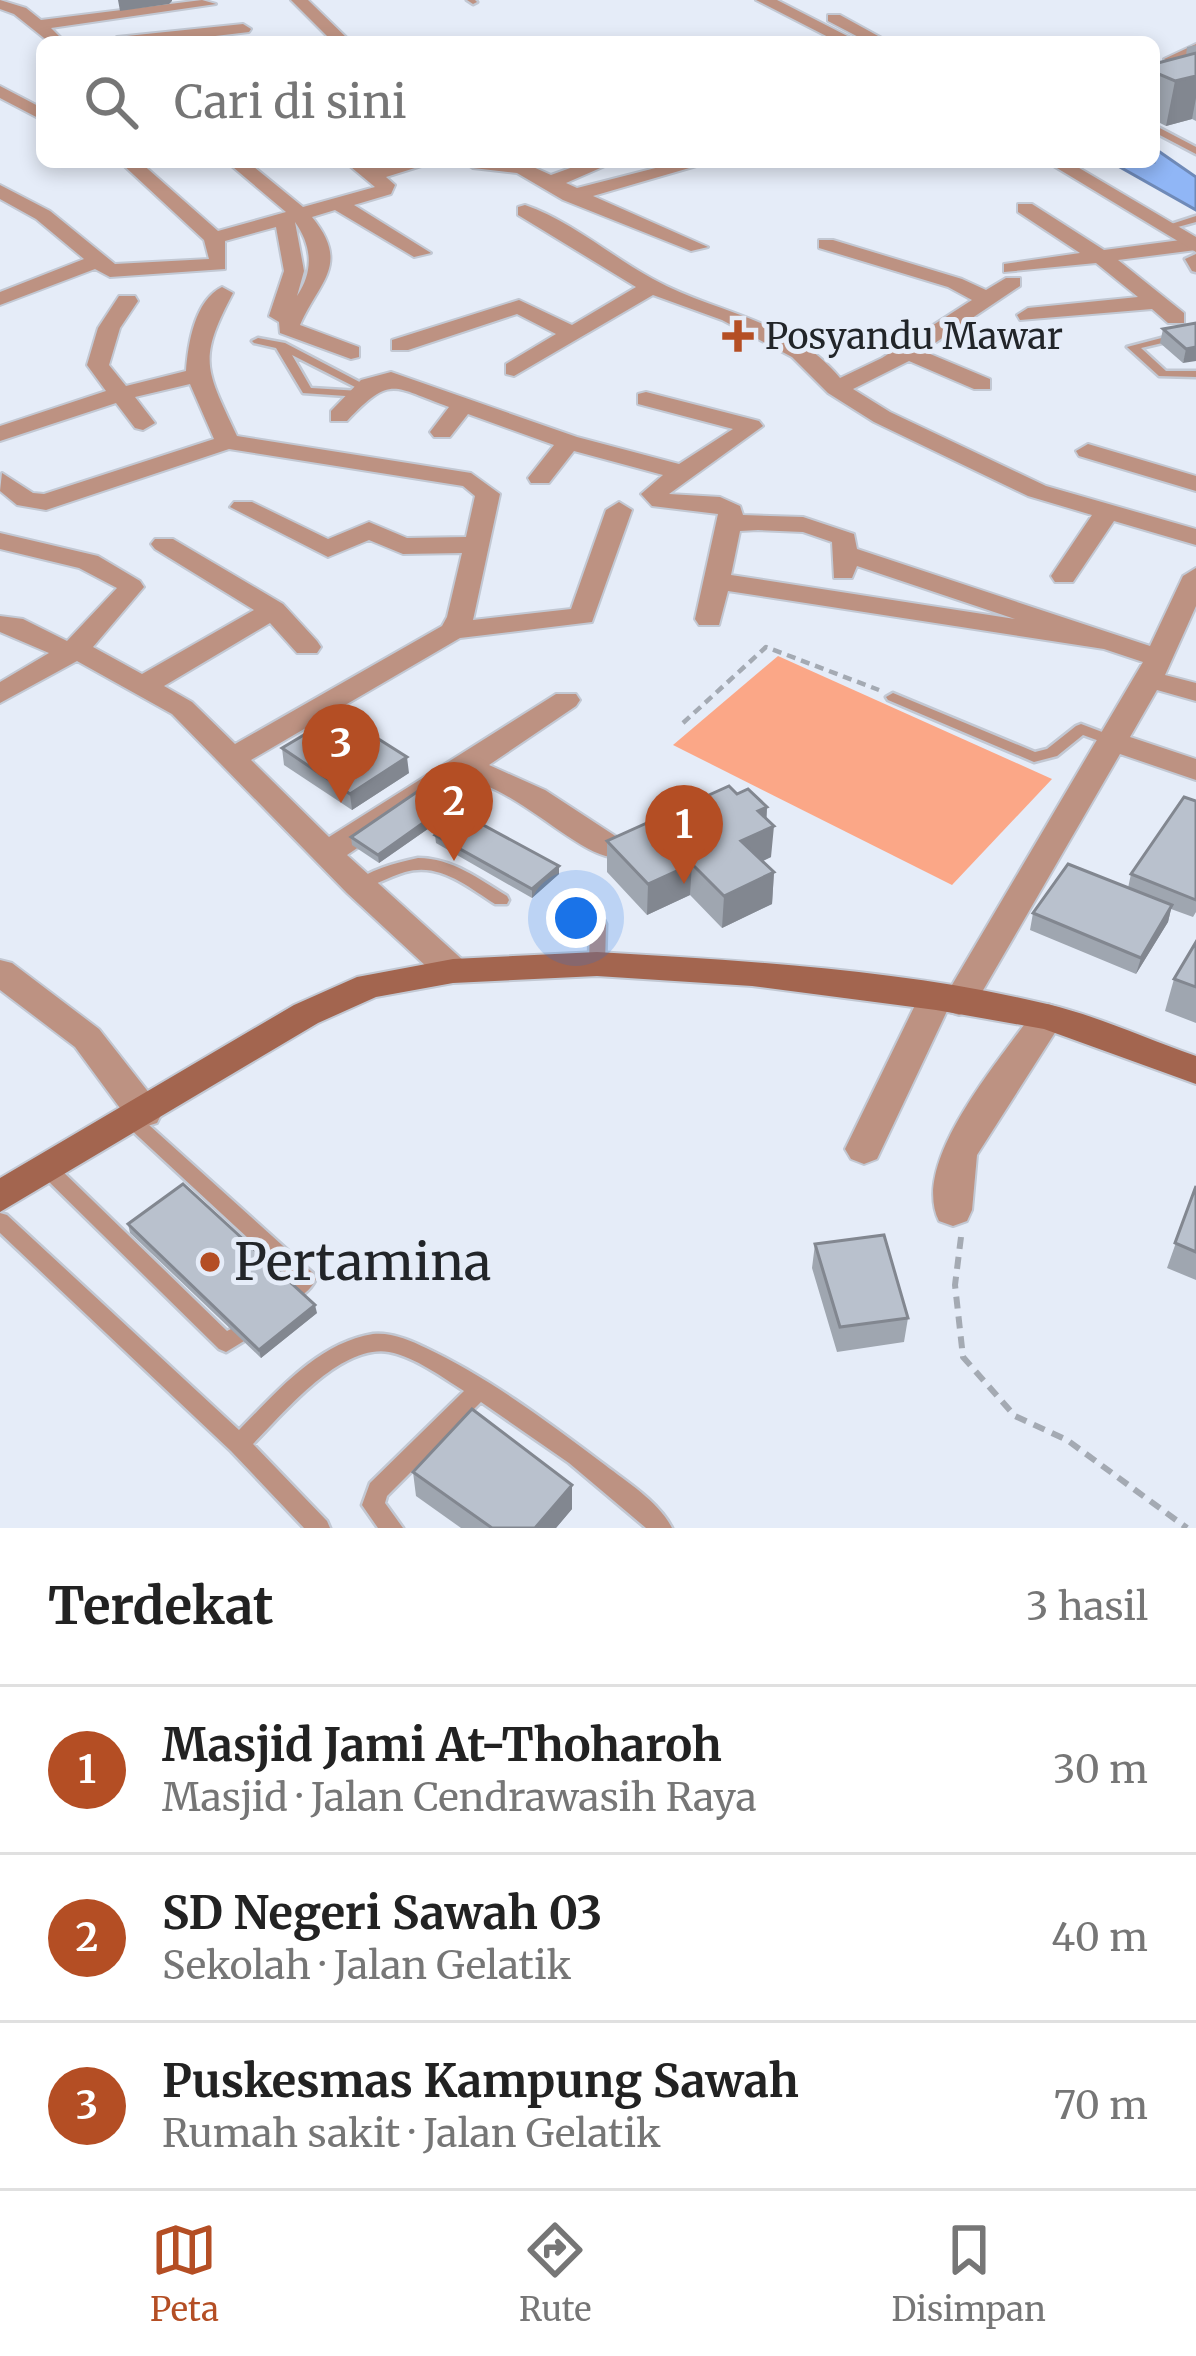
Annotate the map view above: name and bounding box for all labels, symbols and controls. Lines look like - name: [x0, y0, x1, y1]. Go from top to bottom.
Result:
- search box: [36, 36, 1160, 168]
- icon: search: [78, 69, 144, 135]
- text: Cari di sini: [174, 74, 407, 130]
- place label: Posyandu Mawar: [765, 314, 1063, 359]
- marker: Posyandu Mawar: [722, 320, 754, 352]
- pin: 3: [302, 704, 380, 803]
- pin: 2: [415, 762, 493, 861]
- pin: 1: [645, 785, 723, 884]
- your location: [546, 888, 606, 948]
- place label: Pertamina: [234, 1230, 491, 1294]
- marker: Pertamina: [197, 1249, 223, 1275]
- text: Terdekat: [48, 1574, 274, 1638]
- text: 3 hasil: [1026, 1582, 1148, 1631]
- text: Masjid Jami At-Thoharoh: [162, 1717, 722, 1773]
- text: 1: [78, 1745, 96, 1794]
- text: 30 m: [1053, 1745, 1148, 1794]
- text: Masjid · Jalan Cendrawasih Raya: [162, 1773, 757, 1822]
- text: SD Negeri Sawah 03: [162, 1885, 602, 1941]
- text: 2: [76, 1913, 98, 1962]
- text: 40 m: [1051, 1913, 1148, 1962]
- text: Sekolah · Jalan Gelatik: [162, 1941, 571, 1990]
- text: Puskesmas Kampung Sawah: [162, 2053, 799, 2109]
- text: 3: [76, 2081, 98, 2130]
- text: 70 m: [1054, 2081, 1148, 2130]
- text: Rumah sakit · Jalan Gelatik: [162, 2109, 661, 2158]
- tab: Peta: [150, 2217, 219, 2330]
- tab: Rute: [519, 2217, 591, 2330]
- tab: Disimpan: [892, 2217, 1046, 2330]

